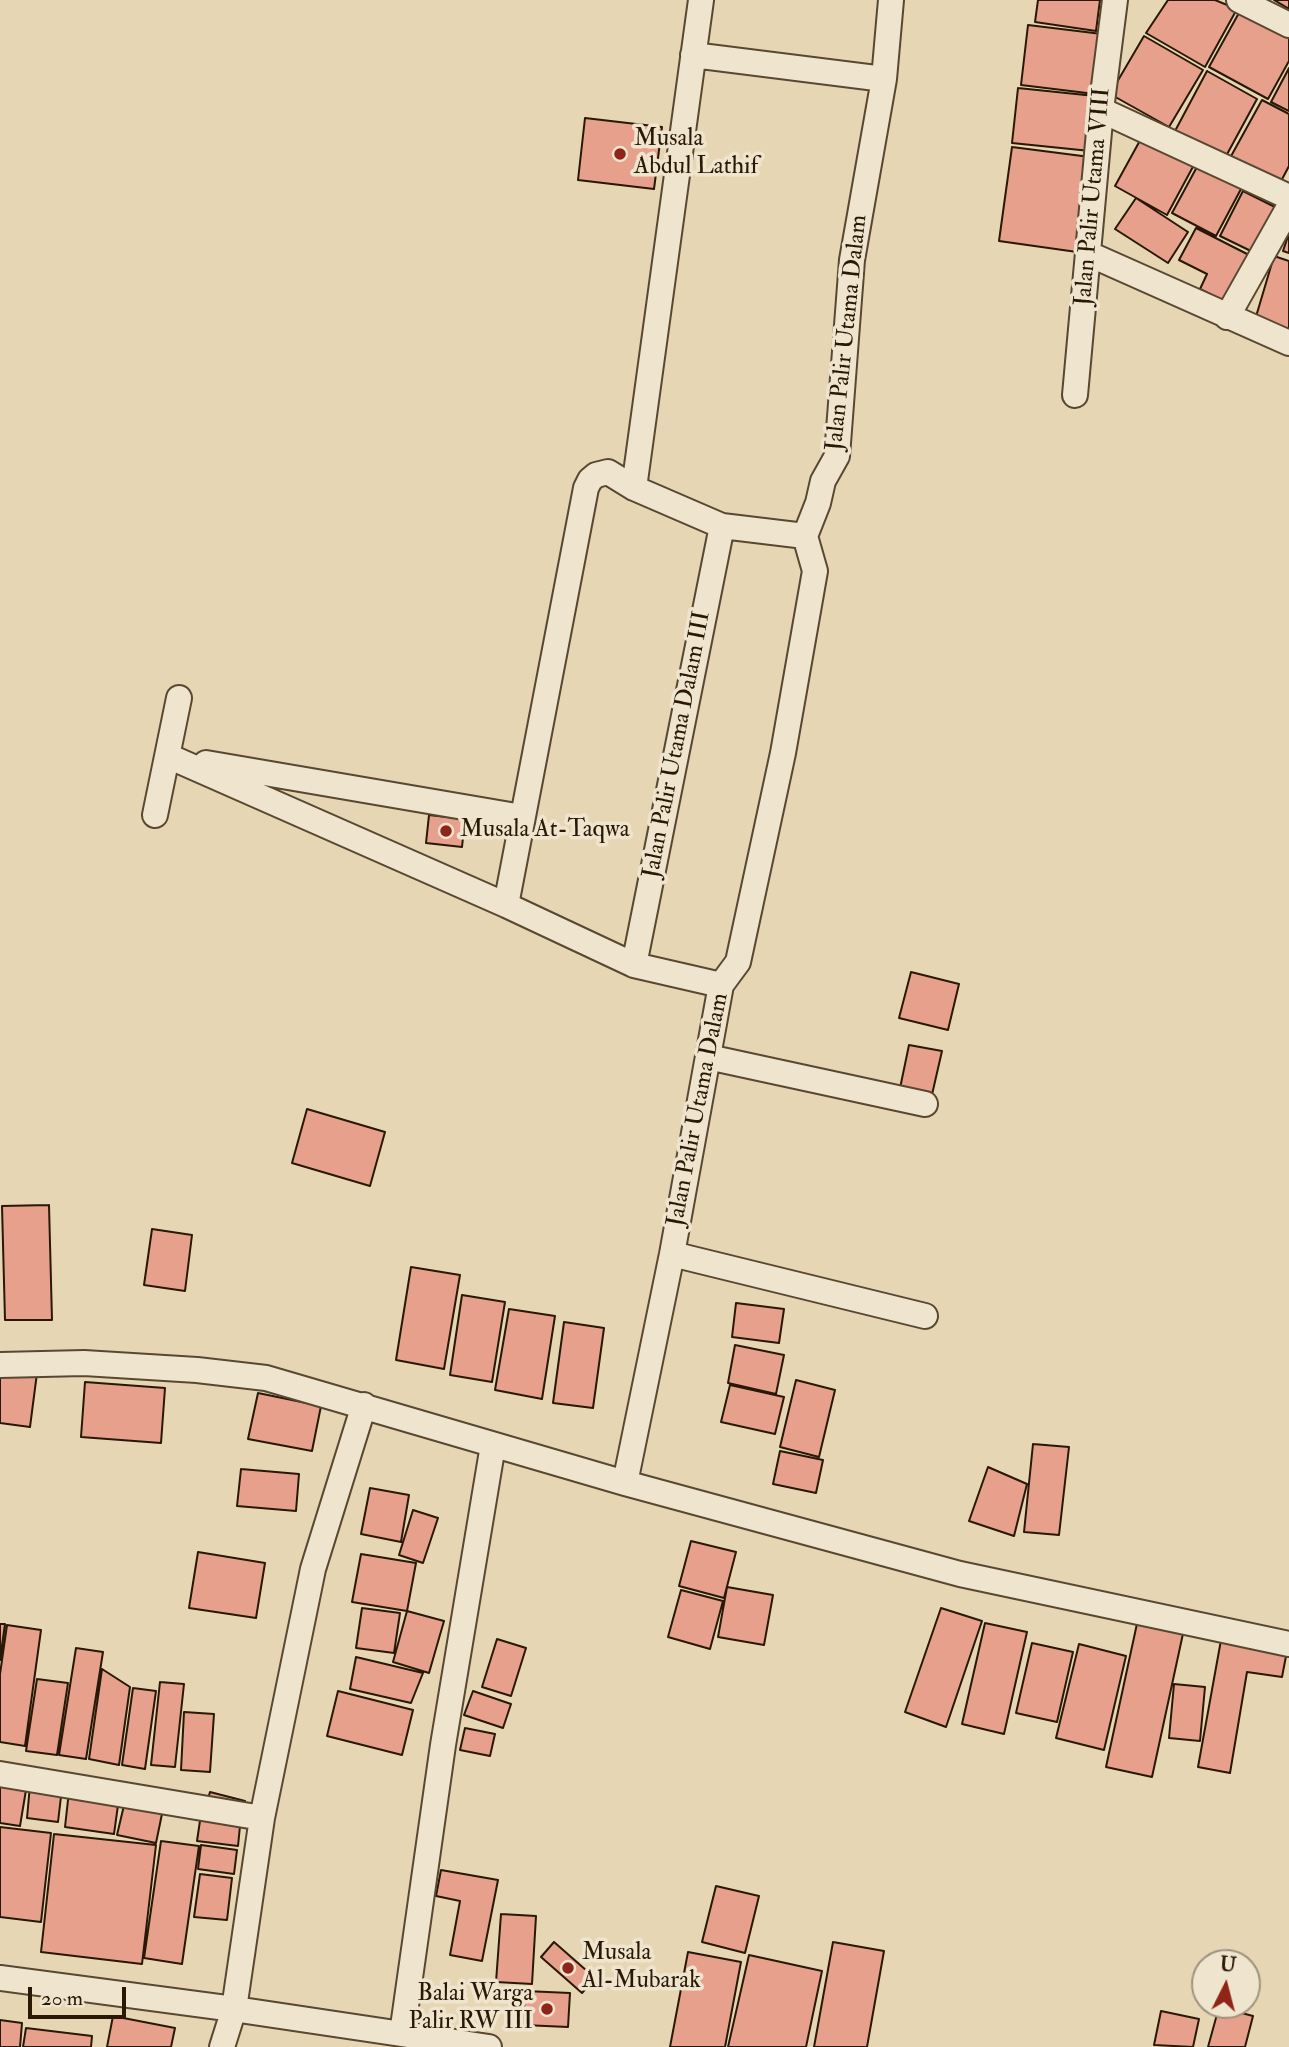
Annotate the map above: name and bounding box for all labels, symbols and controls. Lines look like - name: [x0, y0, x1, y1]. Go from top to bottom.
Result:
- street label: Jalan Palir Utama VIII: [1070, 87, 1118, 307]
- place label: Musala Abdul Lathif: [634, 126, 758, 182]
- marker: Musala Abdul Lathif: [612, 146, 628, 162]
- street label: Jalan Palir Utama Dalam: [821, 214, 875, 452]
- street label: Jalan Palir Utama Dalam III: [638, 609, 718, 881]
- place label: Musala At-Taqwa: [460, 817, 630, 845]
- marker: Musala At-Taqwa: [438, 823, 454, 839]
- street label: Jalan Palir Utama Dalam: [662, 991, 736, 1229]
- place label: Musala Al-Mubarak: [582, 1940, 701, 1996]
- north arrow: [1191, 1949, 1261, 2019]
- text: U: [1219, 1952, 1237, 1978]
- marker: Musala Al-Mubarak: [560, 1960, 576, 1976]
- scale bar: [32, 1974, 130, 2018]
- place label: Balai Warga Palir RW III: [409, 1981, 533, 2037]
- text: 20 m: [41, 1985, 83, 2012]
- marker: Balai Warga Palir RW III: [539, 2001, 555, 2017]

